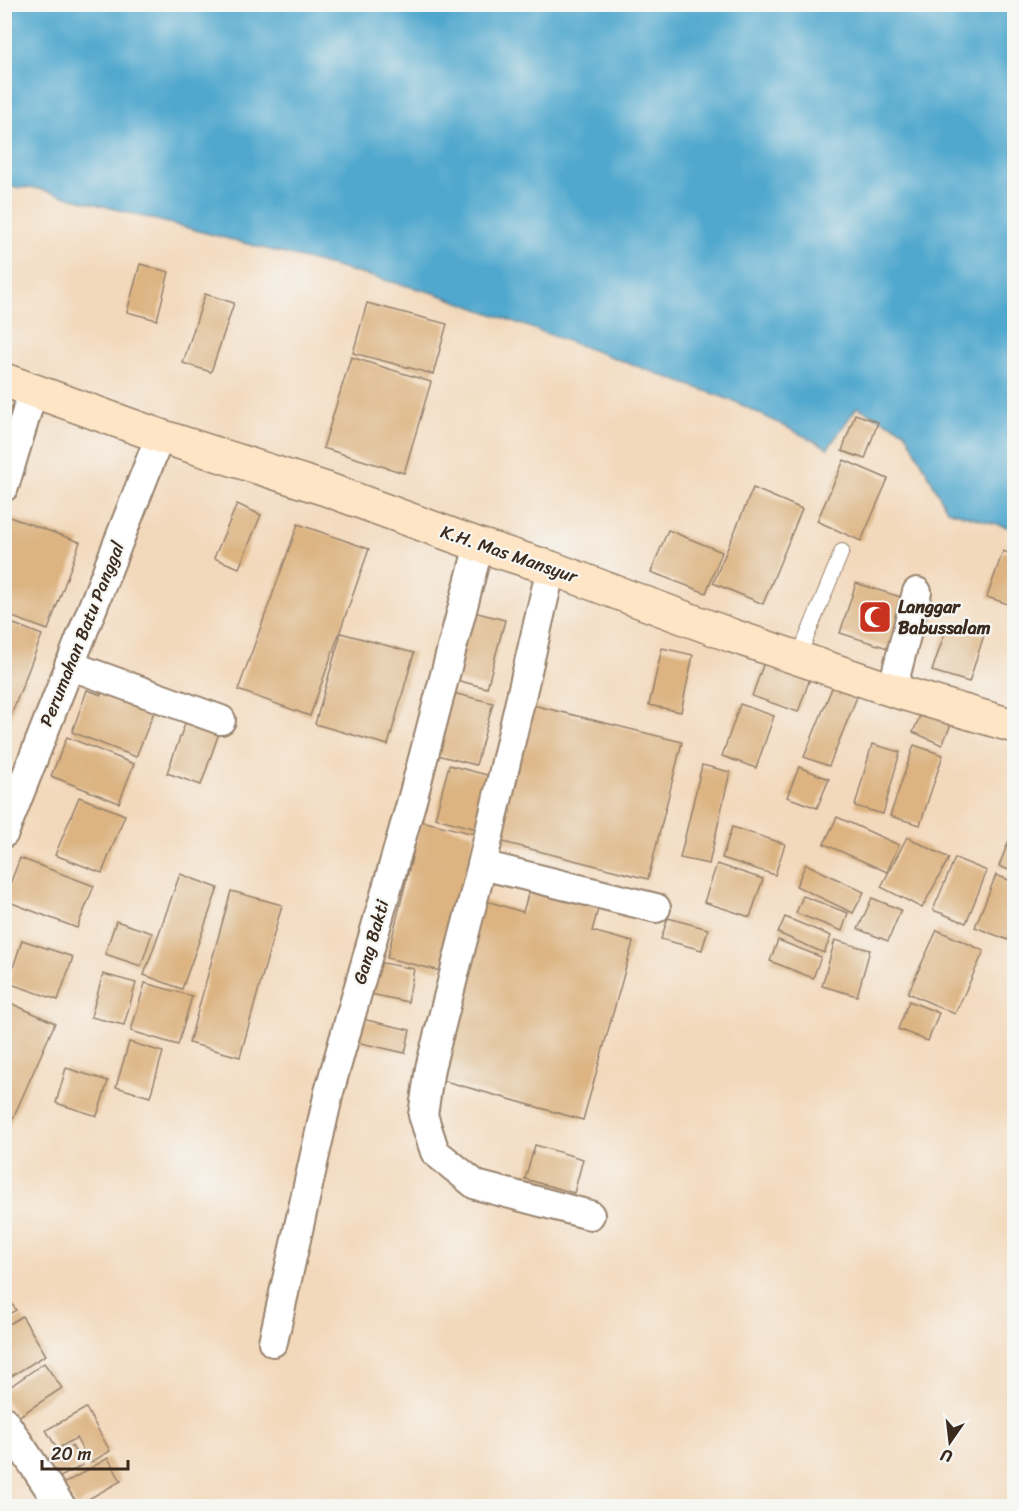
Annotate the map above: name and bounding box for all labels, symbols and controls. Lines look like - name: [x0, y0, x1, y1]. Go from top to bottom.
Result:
- street label: K.H. Mas Mansyur: [436, 516, 583, 593]
- street label: Perumahan Batu Panggal: [30, 536, 134, 731]
- place label: Langgar Babussalam: [898, 591, 991, 644]
- mosque icon: Langgar Babussalam: [857, 599, 893, 635]
- street label: Gang Bakti: [344, 895, 399, 988]
- north arrow: [920, 1412, 980, 1472]
- scale bar: [42, 1433, 128, 1471]
- text: 20 m: [51, 1438, 91, 1470]
- text: U: [936, 1440, 955, 1471]

